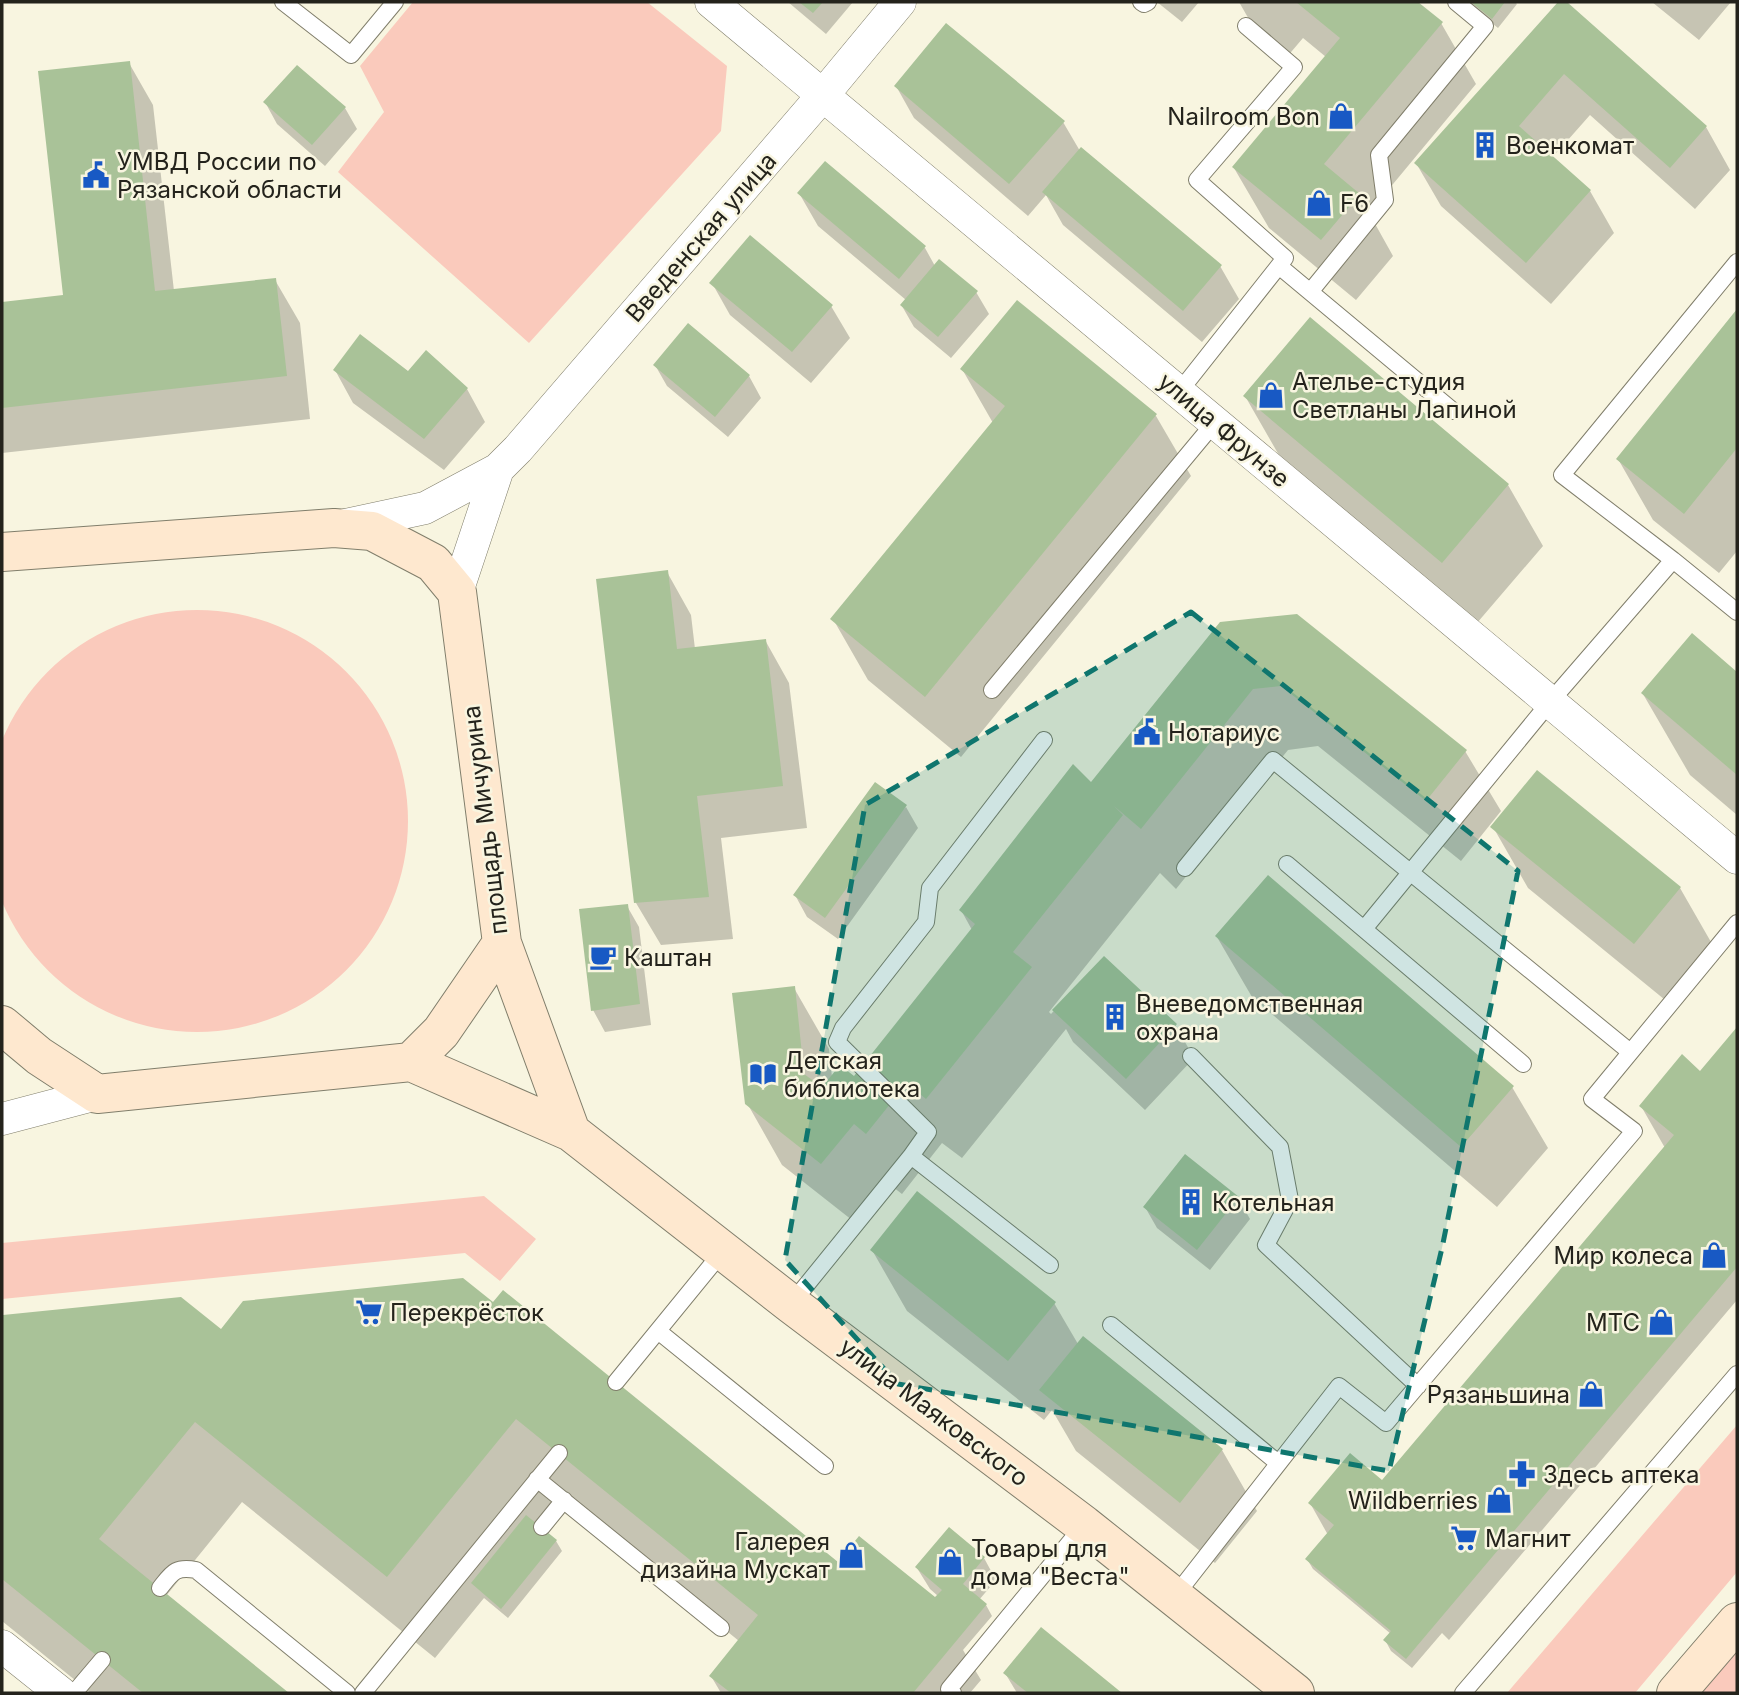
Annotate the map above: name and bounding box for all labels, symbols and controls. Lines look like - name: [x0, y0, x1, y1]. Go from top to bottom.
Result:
- shop icon: Nailroom Bon: [1326, 101, 1356, 131]
- place label: Nailroom Bon: [1167, 102, 1320, 131]
- building icon: Военкомат: [1470, 130, 1500, 160]
- place label: Военкомат: [1506, 131, 1634, 160]
- street label: Введенская улица: [620, 146, 782, 328]
- place label: УМВД России по Рязанской области: [117, 147, 342, 204]
- public building icon: УМВД России по Рязанской области: [81, 160, 111, 190]
- shop icon: F6: [1304, 188, 1334, 218]
- place label: F6: [1340, 189, 1369, 218]
- street label: улица Фрунзе: [1152, 367, 1296, 493]
- place label: Ателье-студия Светланы Лапиной: [1292, 367, 1517, 424]
- shop icon: Ателье-студия Светланы Лапиной: [1256, 380, 1286, 410]
- street label: площадь Мичурина: [457, 704, 513, 936]
- public building icon: Нотариус: [1132, 717, 1162, 747]
- place label: Нотариус: [1168, 718, 1280, 747]
- cafe icon: Каштан: [588, 942, 618, 972]
- place label: Каштан: [624, 943, 712, 972]
- place label: Вневедомственная охрана: [1136, 989, 1363, 1046]
- building icon: Вневедомственная охрана: [1100, 1002, 1130, 1032]
- place label: Детская библиотека: [784, 1046, 920, 1103]
- library icon: Детская библиотека: [748, 1059, 778, 1089]
- building icon: Котельная: [1176, 1187, 1206, 1217]
- place label: Котельная: [1212, 1188, 1335, 1217]
- shop icon: Мир колеса: [1699, 1240, 1729, 1270]
- place label: Мир колеса: [1554, 1241, 1693, 1270]
- supermarket icon: Перекрёсток: [354, 1297, 384, 1327]
- place label: Перекрёсток: [390, 1298, 544, 1327]
- shop icon: МТС: [1646, 1307, 1676, 1337]
- place label: МТС: [1586, 1308, 1640, 1337]
- street label: улица Маяковского: [834, 1332, 1034, 1492]
- shop icon: Рязаньшина: [1576, 1379, 1606, 1409]
- place label: Рязаньшина: [1427, 1380, 1570, 1409]
- pharmacy icon: Здесь аптека: [1507, 1459, 1537, 1489]
- place label: Здесь аптека: [1543, 1460, 1700, 1489]
- shop icon: Wildberries: [1484, 1485, 1514, 1515]
- place label: Wildberries: [1348, 1486, 1478, 1515]
- supermarket icon: Магнит: [1449, 1523, 1479, 1553]
- place label: Магнит: [1485, 1524, 1571, 1553]
- place label: Галерея дизайна Мускат: [641, 1527, 830, 1584]
- place label: Товары для дома "Веста": [971, 1534, 1130, 1591]
- shop icon: Галерея дизайна Мускат: [836, 1540, 866, 1570]
- shop icon: Товары для дома "Веста": [935, 1547, 965, 1577]

